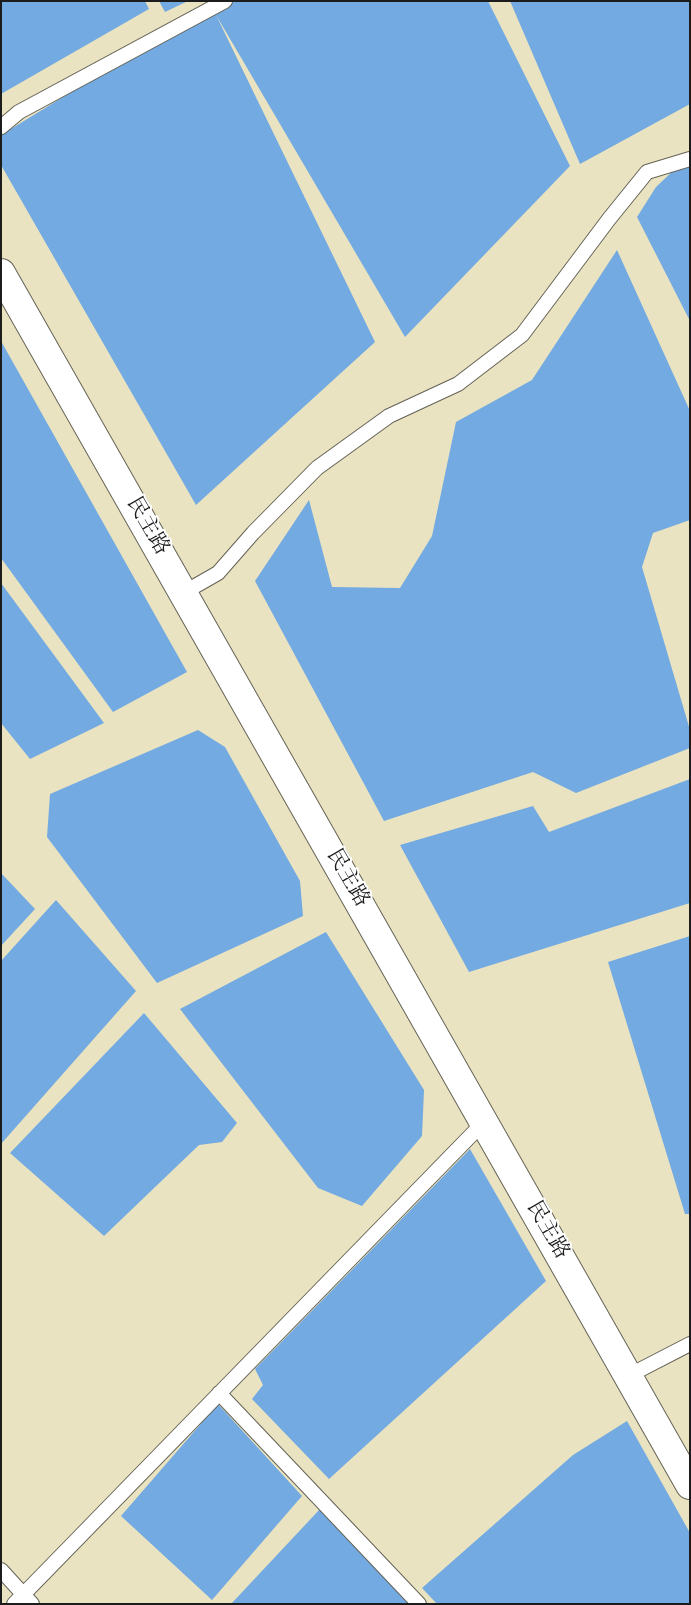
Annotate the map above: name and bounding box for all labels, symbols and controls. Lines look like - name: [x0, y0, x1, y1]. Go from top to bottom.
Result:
- street label: 民主路: [119, 493, 173, 561]
- street label: 民主路: [319, 845, 373, 913]
- street label: 民主路: [519, 1197, 573, 1265]

